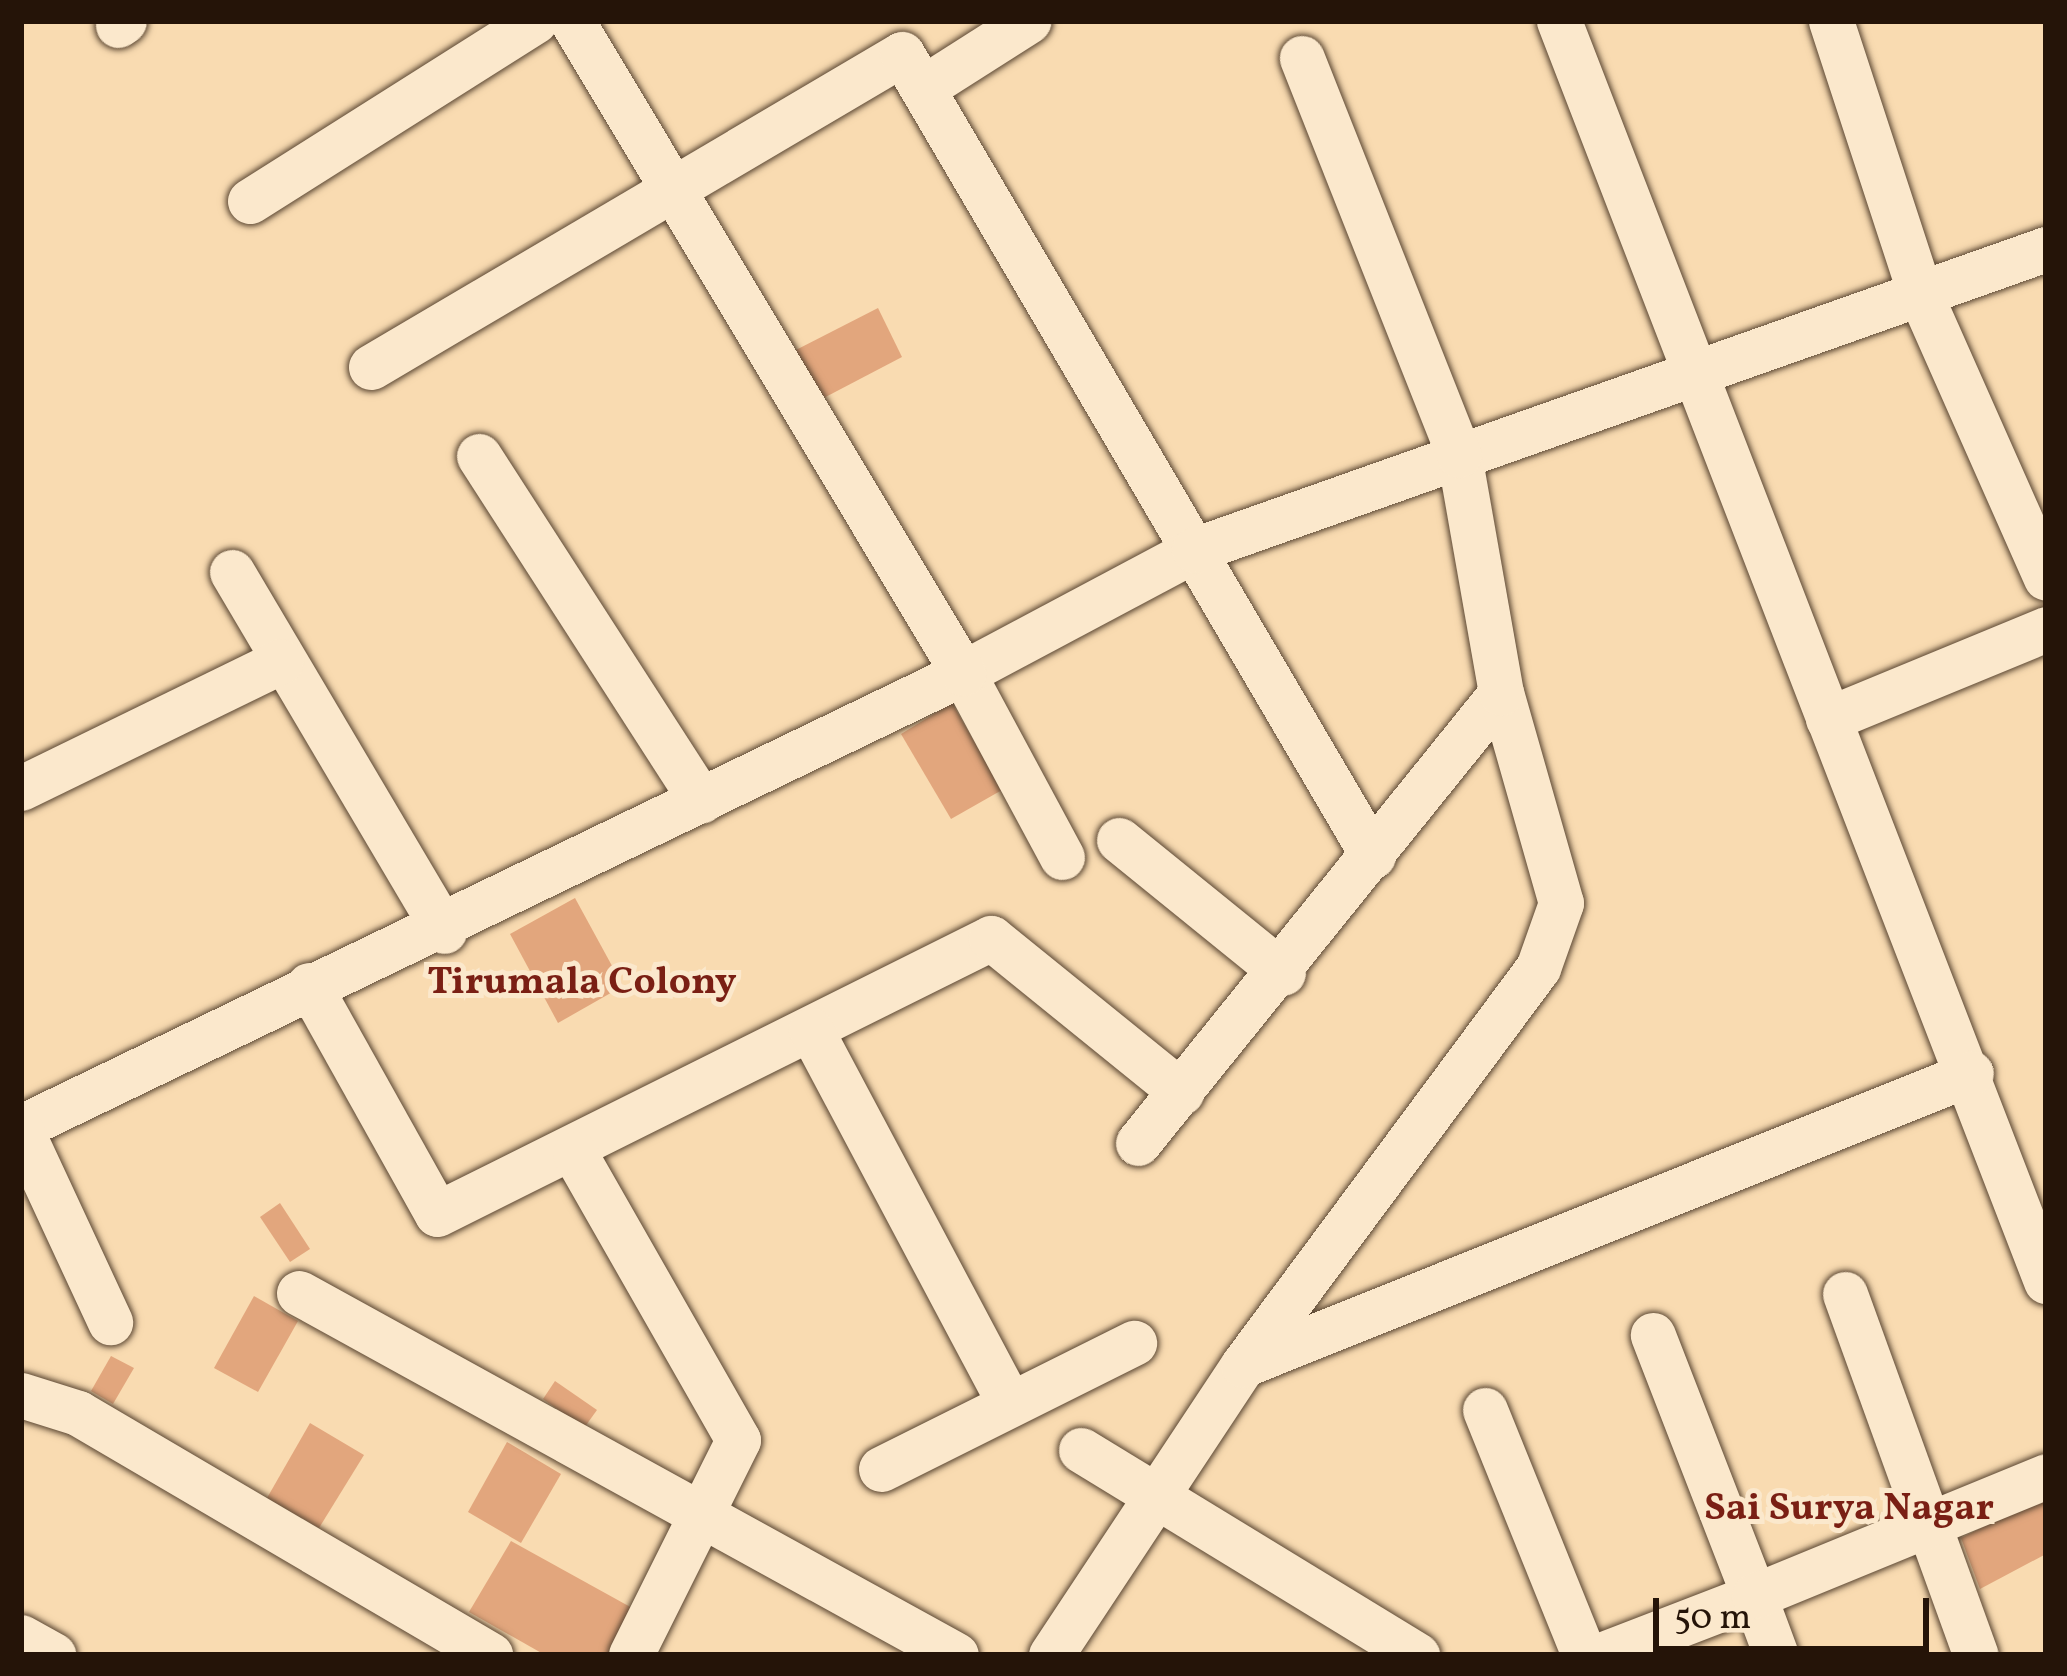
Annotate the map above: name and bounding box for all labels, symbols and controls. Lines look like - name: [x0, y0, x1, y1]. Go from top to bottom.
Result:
- district label: Tirumala Colony: [427, 960, 737, 1006]
- district label: Sai Surya Nagar: [1704, 1486, 1994, 1532]
- scale bar: [1659, 1574, 1935, 1648]
- text: 50 m: [1674, 1594, 1751, 1644]

